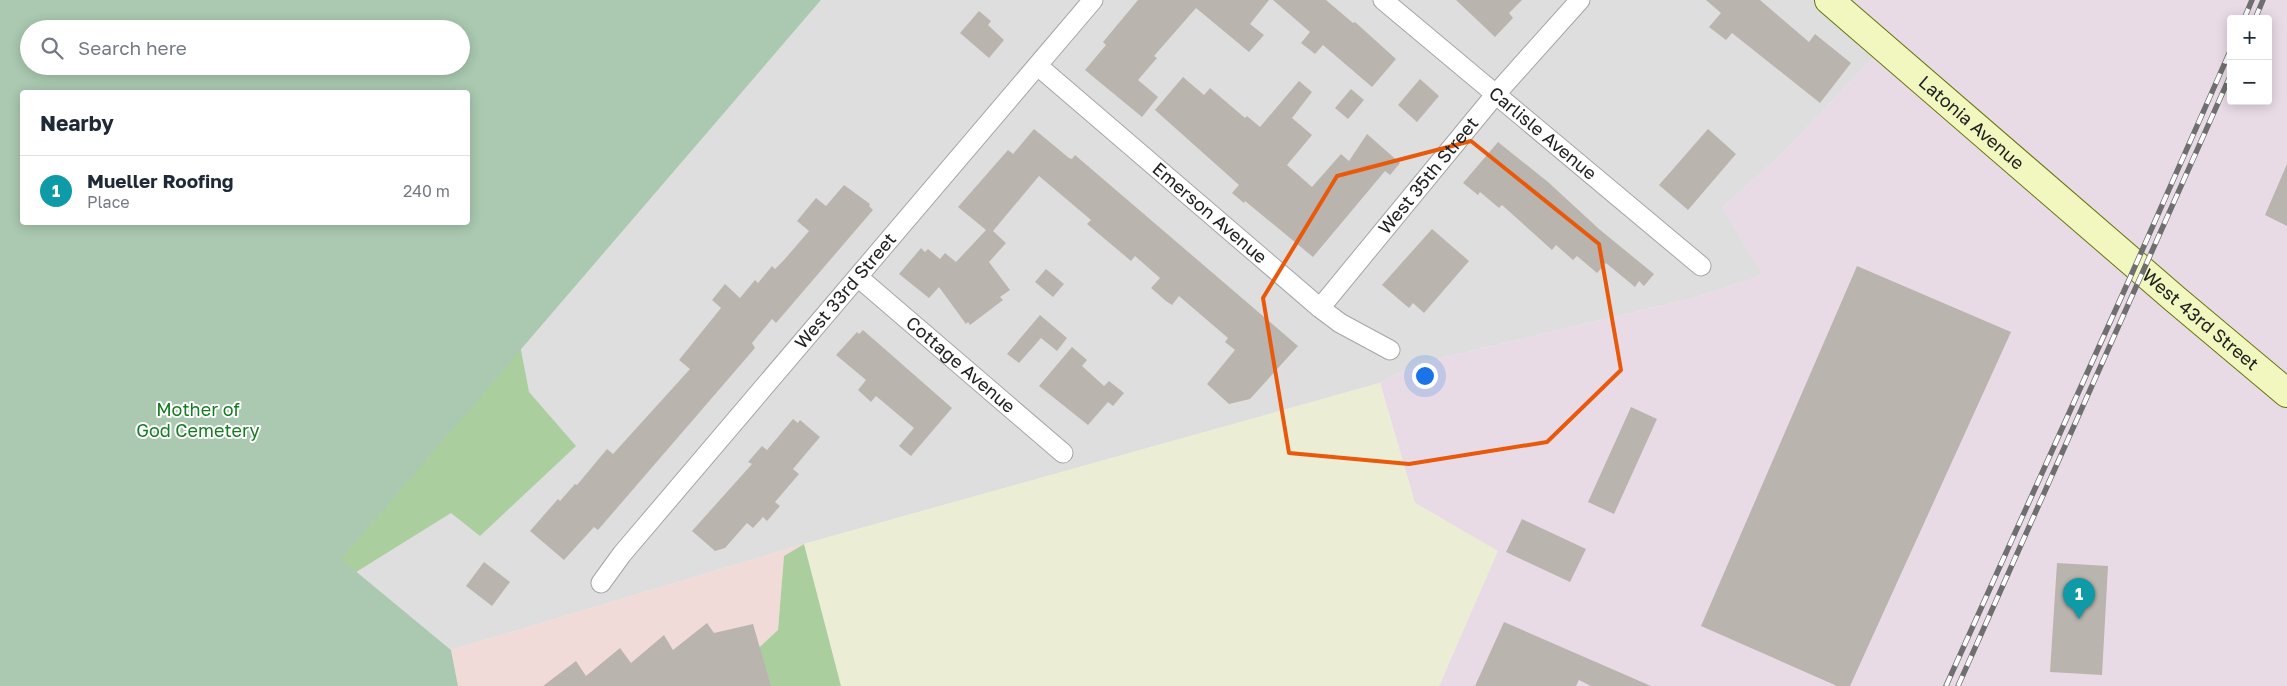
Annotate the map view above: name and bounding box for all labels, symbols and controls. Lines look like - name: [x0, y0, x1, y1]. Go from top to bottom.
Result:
- map controls: [2227, 15, 2272, 105]
- button: +: [2227, 15, 2272, 60]
- search box: [20, 20, 470, 75]
- icon: search: [38, 34, 66, 62]
- text: Search here: [78, 36, 187, 59]
- button: −: [2227, 60, 2272, 105]
- street label: Latonia Avenue: [1915, 70, 2029, 174]
- street label: Carlisle Avenue: [1485, 81, 1602, 184]
- text: Nearby: [40, 110, 114, 136]
- street label: West 35th Street: [1373, 112, 1482, 238]
- street label: Emerson Avenue: [1148, 157, 1272, 268]
- text: Mueller Roofing: [87, 169, 233, 192]
- text: 1: [52, 181, 60, 201]
- text: 240 m: [403, 181, 450, 201]
- text: Place: [87, 192, 130, 212]
- street label: West 33rd Street: [789, 228, 900, 353]
- street label: West 43rd Street: [2138, 264, 2264, 374]
- street label: Cottage Avenue: [902, 311, 1020, 417]
- your location: [1412, 363, 1438, 389]
- park label: Mother of God Cemetery: [136, 398, 260, 441]
- pin: 1: [2063, 578, 2095, 619]

